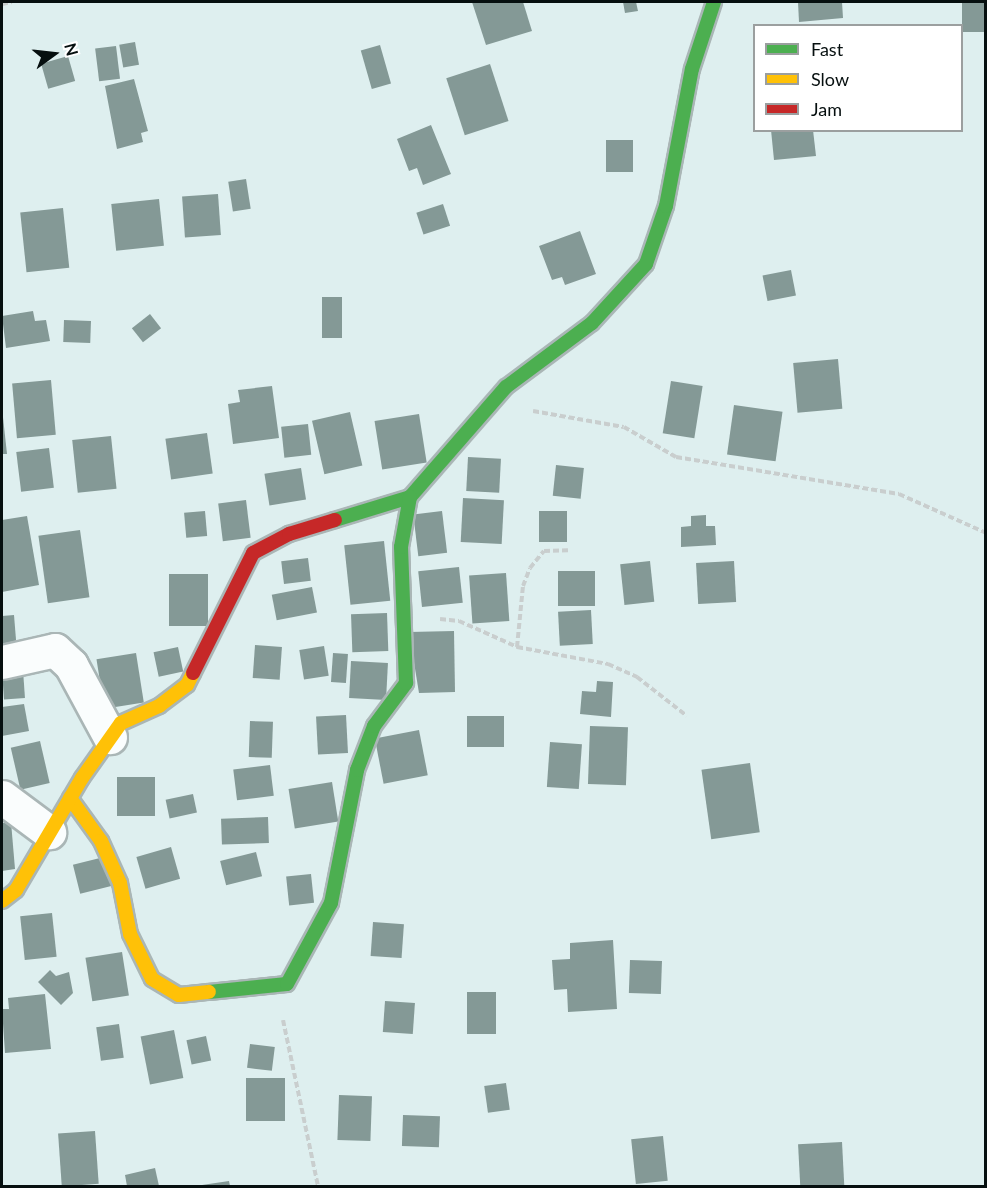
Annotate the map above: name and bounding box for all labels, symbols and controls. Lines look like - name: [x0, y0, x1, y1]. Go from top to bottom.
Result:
- north arrow: [24, 24, 84, 84]
- legend: [753, 24, 963, 132]
- text: Fast: [811, 38, 843, 60]
- text: N: [61, 41, 83, 58]
- text: Slow: [811, 68, 849, 90]
- text: Jam: [811, 98, 842, 120]

